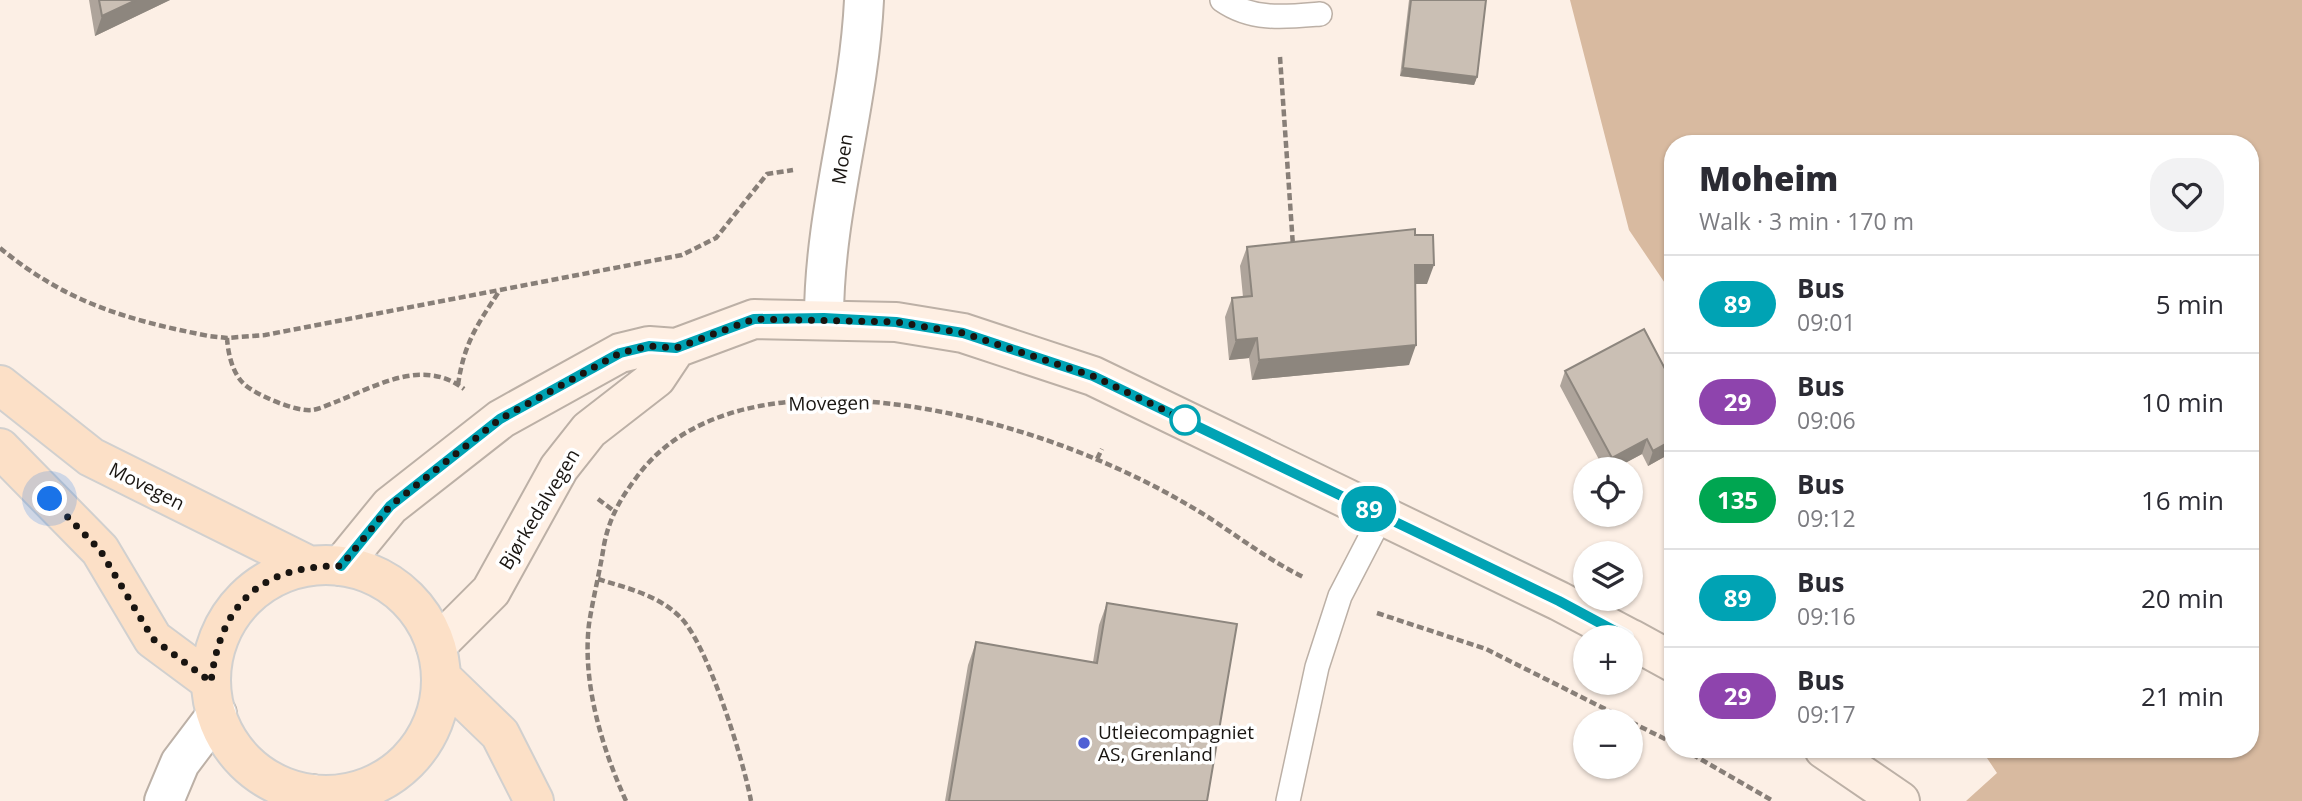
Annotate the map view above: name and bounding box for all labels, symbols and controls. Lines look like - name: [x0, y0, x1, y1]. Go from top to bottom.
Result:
- street label: Moen: [825, 132, 859, 186]
- text: Moheim: [1699, 156, 1838, 201]
- button: heart: [2150, 158, 2224, 232]
- text: Walk · 3 min · 170 m: [1699, 205, 1914, 237]
- text: Bus: [1797, 270, 1844, 306]
- text: 5 min: [2156, 286, 2224, 322]
- text: 89: [1724, 287, 1751, 320]
- text: 09:01: [1797, 306, 1856, 338]
- text: Bus: [1797, 368, 1844, 404]
- text: 10 min: [2141, 384, 2224, 420]
- text: 29: [1724, 385, 1751, 418]
- street label: Movegen: [788, 389, 870, 417]
- text: 09:06: [1797, 404, 1856, 436]
- unlabelled marker: [1170, 405, 1200, 435]
- street label: Bjørkedalvegen: [493, 444, 585, 574]
- street label: Movegen: [105, 456, 189, 516]
- map controls: [1573, 457, 1643, 779]
- button: locate: [1573, 457, 1643, 527]
- text: Bus: [1797, 466, 1844, 502]
- your location: [32, 481, 67, 516]
- text: 16 min: [2141, 482, 2224, 518]
- text: 135: [1717, 483, 1758, 516]
- line badge: 89: [1338, 486, 1400, 532]
- text: 89: [1355, 492, 1383, 525]
- text: 09:12: [1797, 502, 1856, 534]
- button: layers: [1573, 541, 1643, 611]
- text: Bus: [1797, 564, 1844, 600]
- text: 20 min: [2141, 580, 2224, 616]
- text: 89: [1724, 581, 1751, 614]
- text: 09:16: [1797, 600, 1856, 632]
- button: +: [1573, 625, 1643, 695]
- text: Bus: [1797, 662, 1844, 698]
- text: 21 min: [2141, 678, 2224, 714]
- text: 29: [1724, 679, 1751, 712]
- text: 09:17: [1797, 698, 1856, 730]
- button: −: [1573, 709, 1643, 779]
- place label: Utleiecompagniet AS, Grenland: [1098, 719, 1254, 767]
- marker: Utleiecompagniet AS, Grenland: [1076, 735, 1092, 751]

